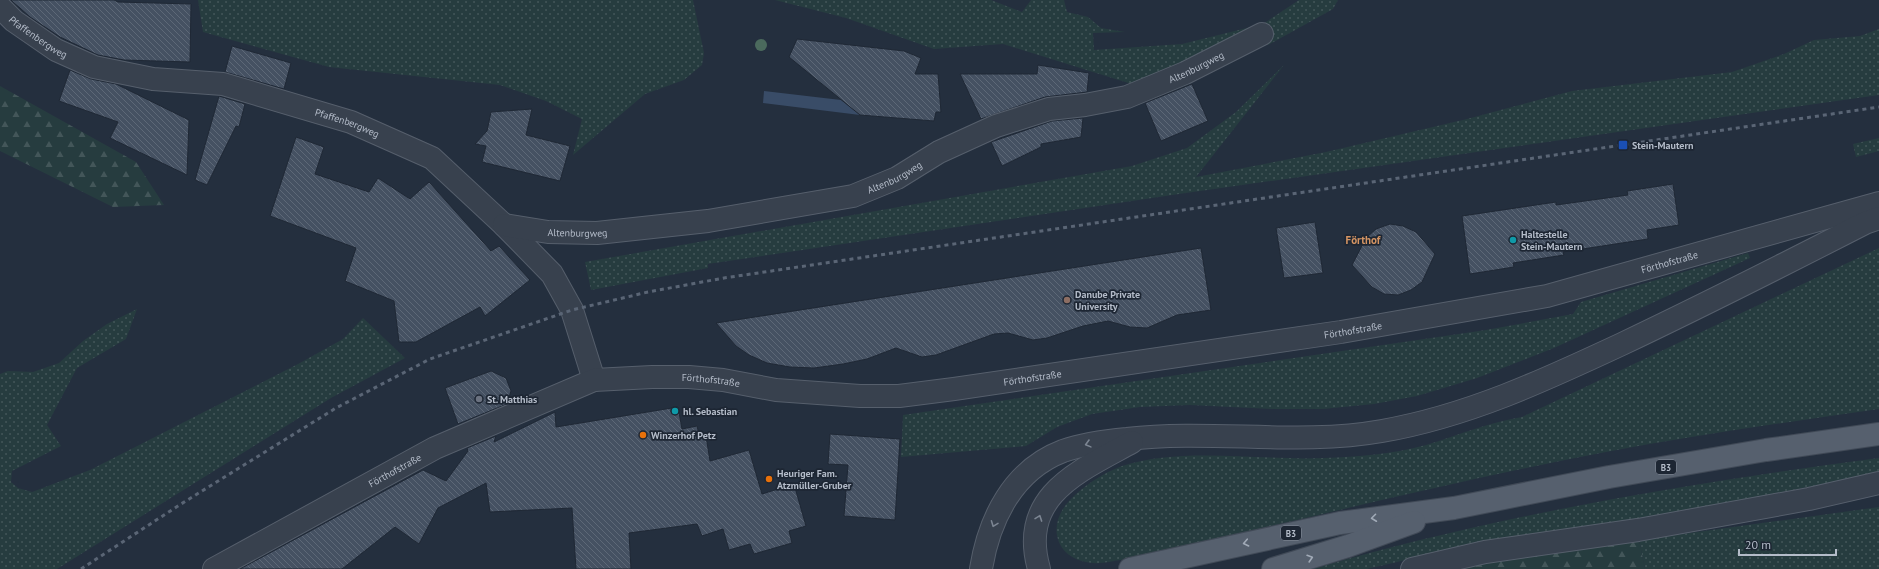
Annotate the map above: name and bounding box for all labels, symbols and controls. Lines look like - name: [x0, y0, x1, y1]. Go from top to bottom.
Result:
- street label: Pfaffenbergweg: [6, 13, 70, 61]
- street label: Altenburgweg: [1167, 48, 1226, 86]
- street label: Pfaffenbergweg: [314, 105, 381, 140]
- marker: Stein-Mautern: [1617, 139, 1629, 151]
- place label: Stein-Mautern: [1632, 139, 1693, 152]
- street label: Altenburgweg: [865, 158, 924, 196]
- street label: Altenburgweg: [547, 225, 608, 240]
- place label: Haltestelle Stein-Mautern: [1521, 228, 1582, 253]
- district label: Förthof: [1346, 233, 1382, 247]
- marker: Haltestelle Stein-Mautern: [1508, 235, 1518, 245]
- street label: Förthofstraße: [1639, 248, 1699, 276]
- place label: Danube Private University: [1075, 288, 1140, 313]
- marker: Danube Private University: [1062, 295, 1072, 305]
- street label: Förthofstraße: [1323, 318, 1383, 341]
- street label: Förthofstraße: [1003, 367, 1062, 388]
- street label: Förthofstraße: [682, 370, 741, 390]
- place label: St. Matthias: [487, 393, 537, 406]
- marker: St. Matthias: [474, 394, 484, 404]
- place label: hl. Sebastian: [683, 405, 737, 418]
- marker: hl. Sebastian: [670, 406, 680, 416]
- place label: Winzerhof Petz: [651, 429, 716, 442]
- marker: Winzerhof Petz: [638, 430, 648, 440]
- one-way arrow: [1085, 440, 1091, 448]
- street label: Förthofstraße: [366, 450, 424, 490]
- road number: B3: [1656, 460, 1676, 474]
- place label: Heuriger Fam. Atzmüller-Gruber: [777, 467, 852, 492]
- marker: Heuriger Fam. Atzmüller-Gruber: [764, 474, 774, 484]
- one-way arrow: [1371, 513, 1377, 522]
- one-way arrow: [1035, 514, 1043, 521]
- one-way arrow: [990, 521, 998, 528]
- road number: B3: [1281, 526, 1301, 540]
- scale bar: [1739, 531, 1836, 557]
- text: 20 m: [1745, 537, 1771, 552]
- one-way arrow: [1243, 538, 1250, 546]
- one-way arrow: [1306, 554, 1313, 563]

